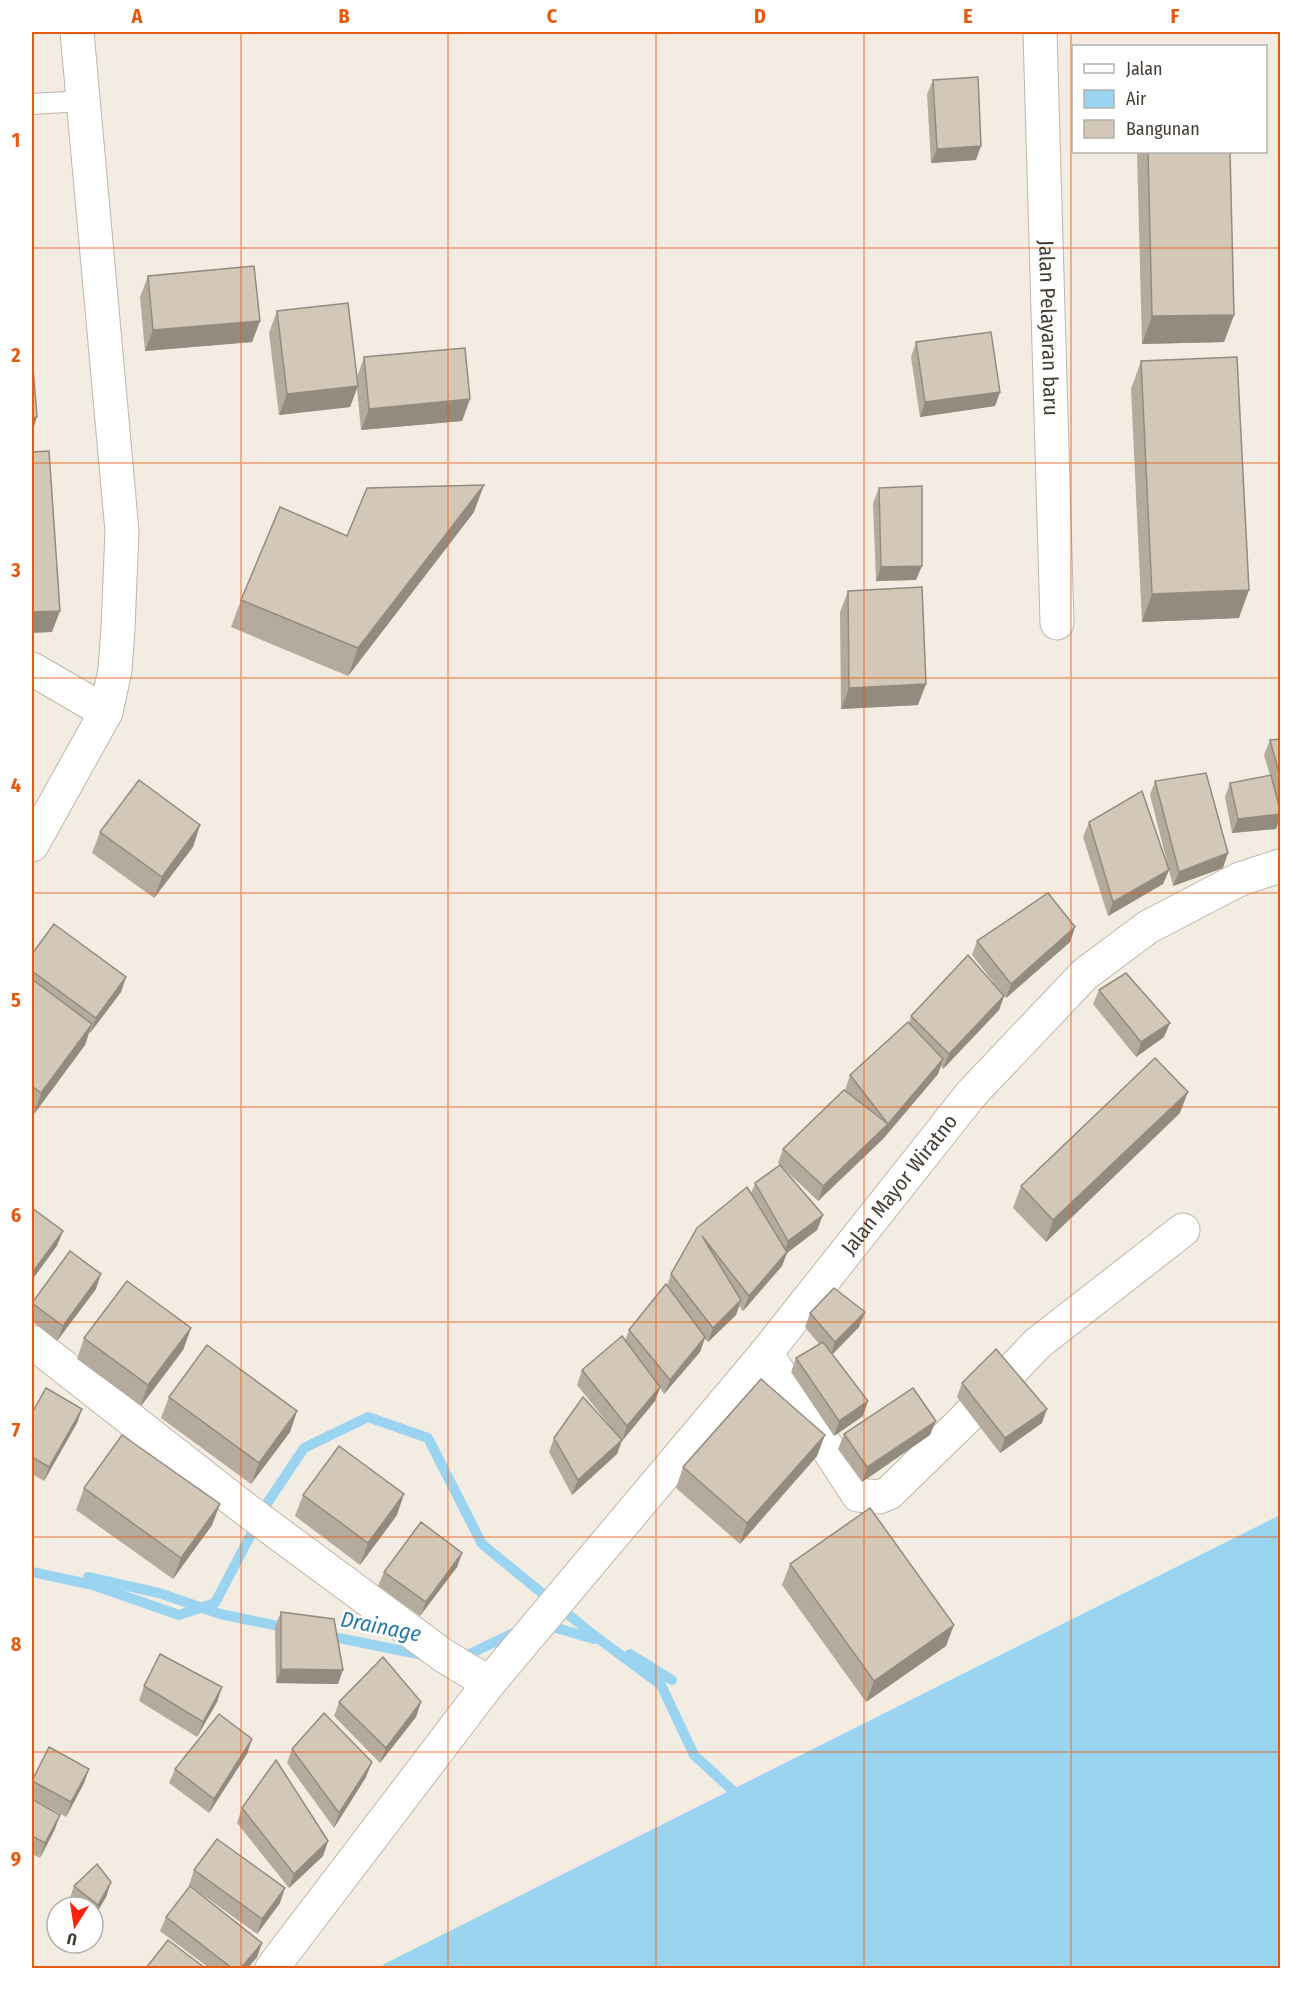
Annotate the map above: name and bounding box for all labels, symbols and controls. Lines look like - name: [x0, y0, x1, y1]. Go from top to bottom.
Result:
- text: A: [131, 4, 144, 28]
- text: B: [338, 4, 350, 28]
- text: C: [547, 4, 558, 28]
- text: D: [754, 4, 766, 28]
- text: E: [963, 4, 973, 28]
- text: F: [1171, 4, 1180, 28]
- legend: [1072, 45, 1267, 153]
- text: Jalan: [1126, 58, 1163, 80]
- text: Air: [1126, 88, 1147, 110]
- text: Bangunan: [1126, 118, 1200, 140]
- text: 1: [12, 128, 20, 152]
- street label: Jalan Pelayaran baru: [1033, 240, 1064, 416]
- text: 2: [10, 343, 21, 367]
- text: 3: [10, 558, 21, 582]
- text: 4: [11, 773, 21, 797]
- text: 5: [11, 988, 21, 1012]
- street label: Jalan Mayor Wiratno: [836, 1109, 963, 1260]
- text: 6: [11, 1203, 21, 1227]
- text: 7: [12, 1418, 21, 1442]
- water label: Drainage: [338, 1605, 424, 1648]
- text: 8: [11, 1632, 22, 1656]
- text: 9: [11, 1847, 21, 1871]
- north arrow: [45, 1895, 105, 1955]
- text: U: [65, 1929, 79, 1949]

